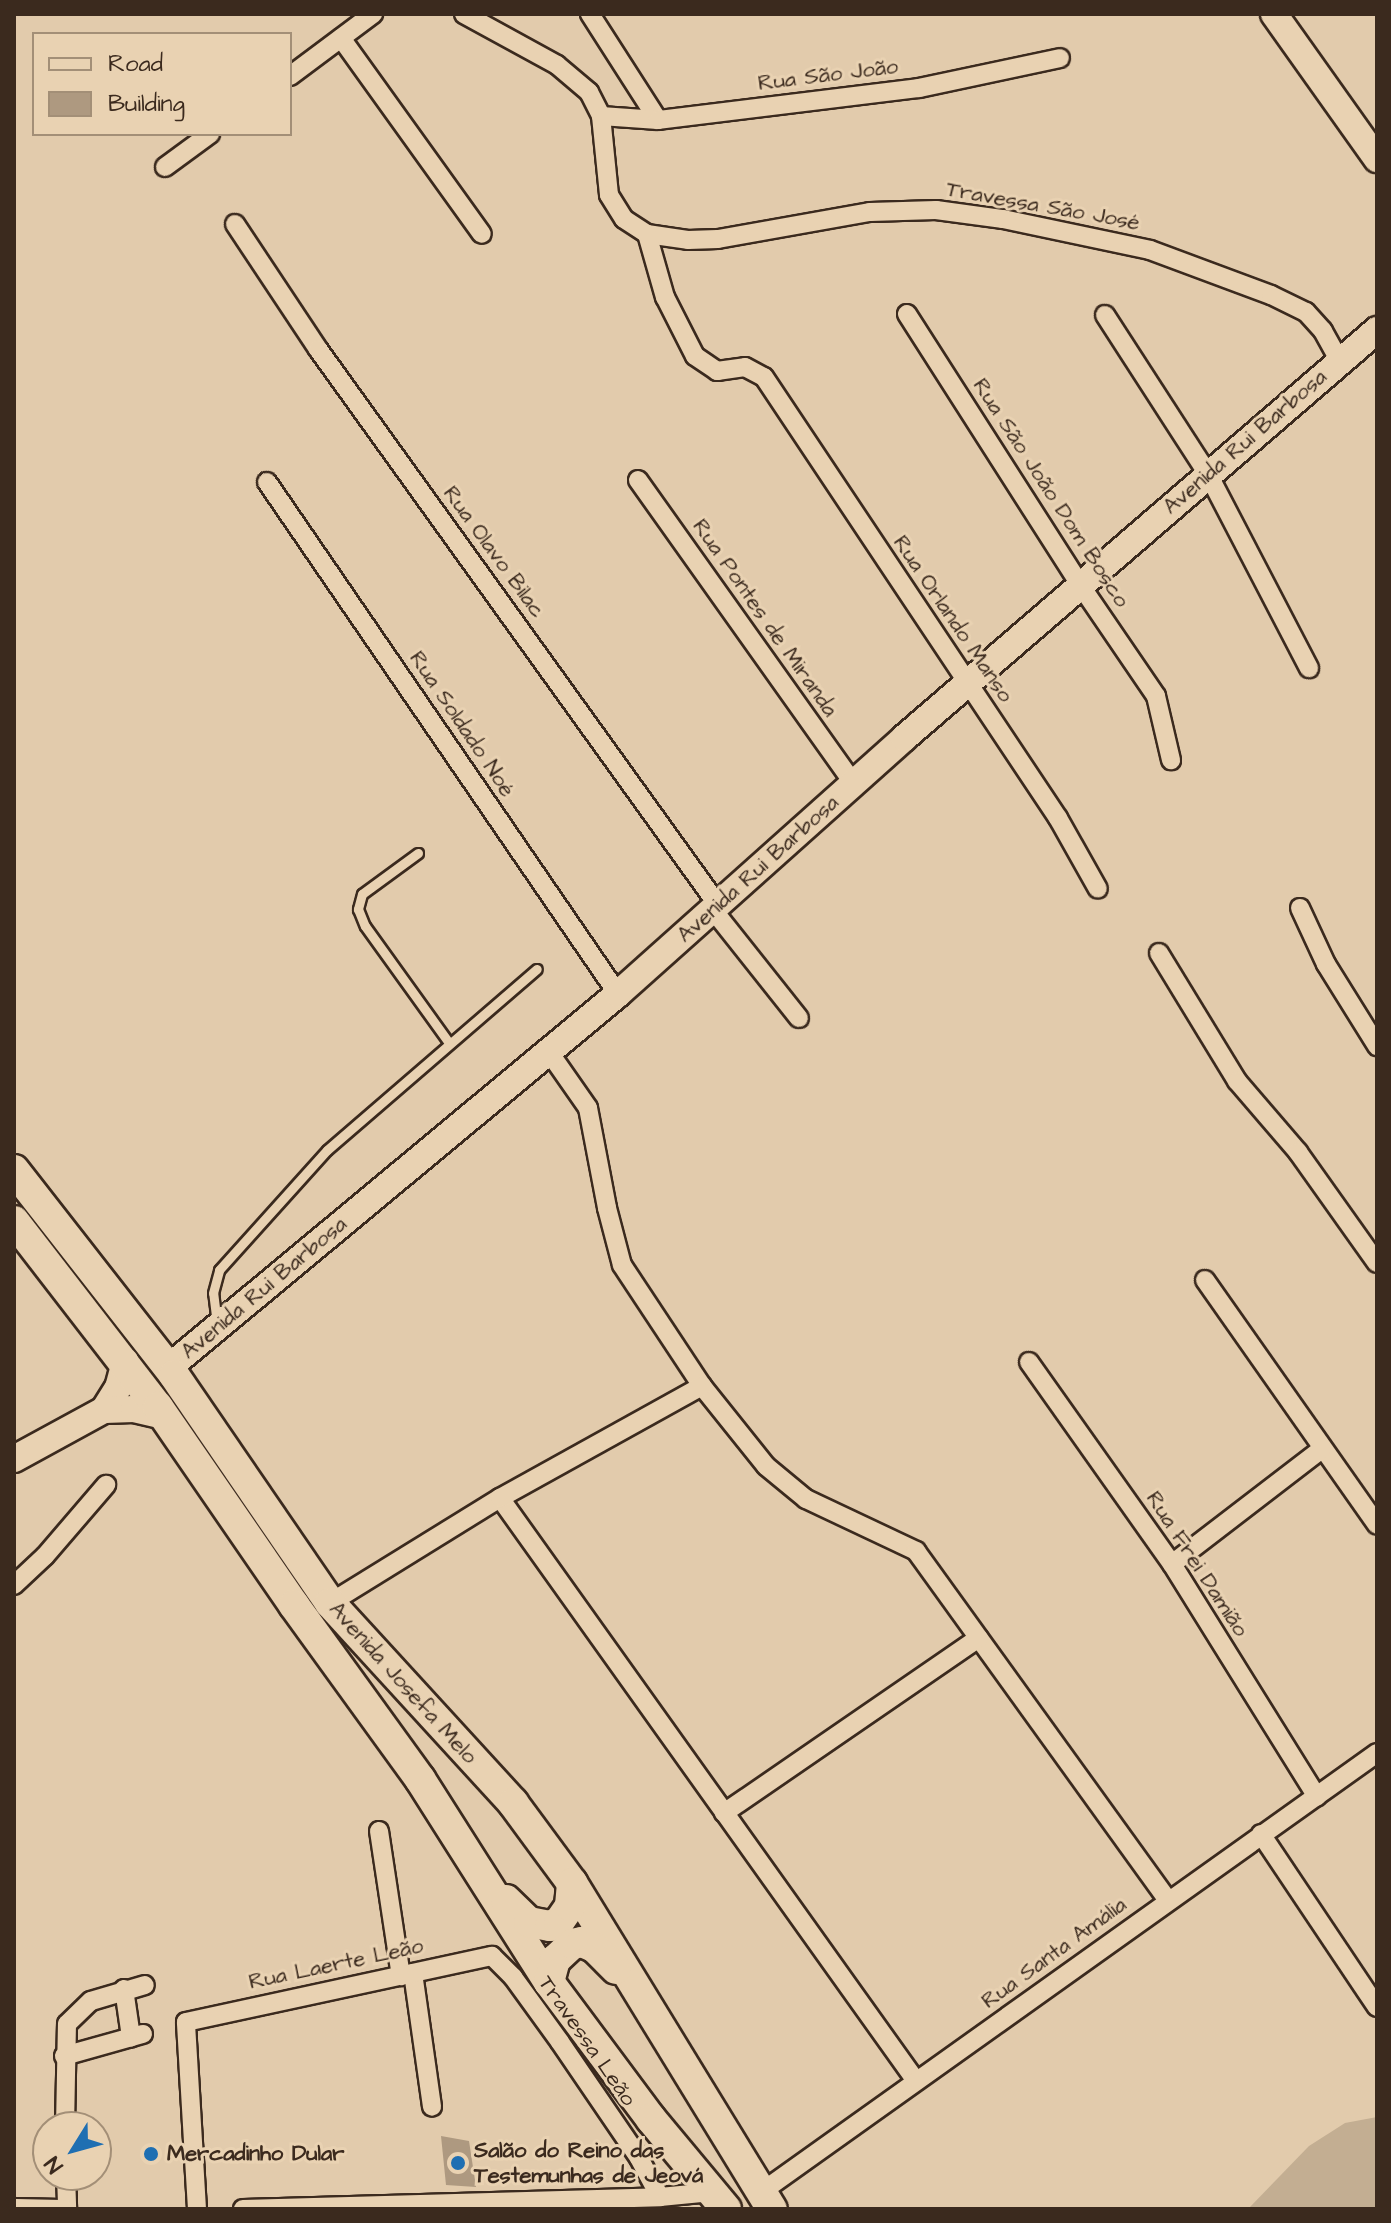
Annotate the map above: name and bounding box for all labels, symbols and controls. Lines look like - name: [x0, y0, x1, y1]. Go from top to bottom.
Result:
- legend: [32, 32, 292, 136]
- text: Road: [108, 47, 163, 81]
- street label: Rua São João: [756, 53, 900, 97]
- text: Building: [108, 87, 185, 121]
- street label: Travessa São José: [944, 176, 1142, 236]
- street label: Avenida Rui Barbosa: [1158, 364, 1332, 520]
- street label: Rua São João Dom Bosco: [967, 374, 1135, 612]
- street label: Rua Olavo Bilac: [437, 481, 551, 623]
- street label: Rua Pontes de Miranda: [687, 514, 843, 722]
- street label: Rua Orlando Manso: [887, 531, 1019, 707]
- street label: Rua Soldado Noé: [404, 646, 520, 802]
- street label: Avenida Rui Barbosa: [672, 790, 844, 948]
- street label: Avenida Rui Barbosa: [176, 1211, 352, 1365]
- street label: Rua Frei Damião: [1140, 1486, 1254, 1642]
- street label: Avenida Josefa Melo: [323, 1597, 483, 1769]
- street label: Rua Santa Amália: [976, 1892, 1132, 2014]
- street label: Rua Laerte Leão: [246, 1933, 426, 1995]
- street label: Travessa Leão: [532, 1971, 642, 2111]
- north arrow: [32, 2111, 112, 2191]
- place label: Salão do Reino das Testemunhas de Jeová: [474, 2137, 703, 2188]
- place label: Mercadinho Dular: [167, 2141, 344, 2167]
- marker: Mercadinho Dular: [142, 2145, 160, 2163]
- text: N: [38, 2150, 71, 2179]
- marker: Salão do Reino das Testemunhas de Jeová: [449, 2154, 467, 2172]

